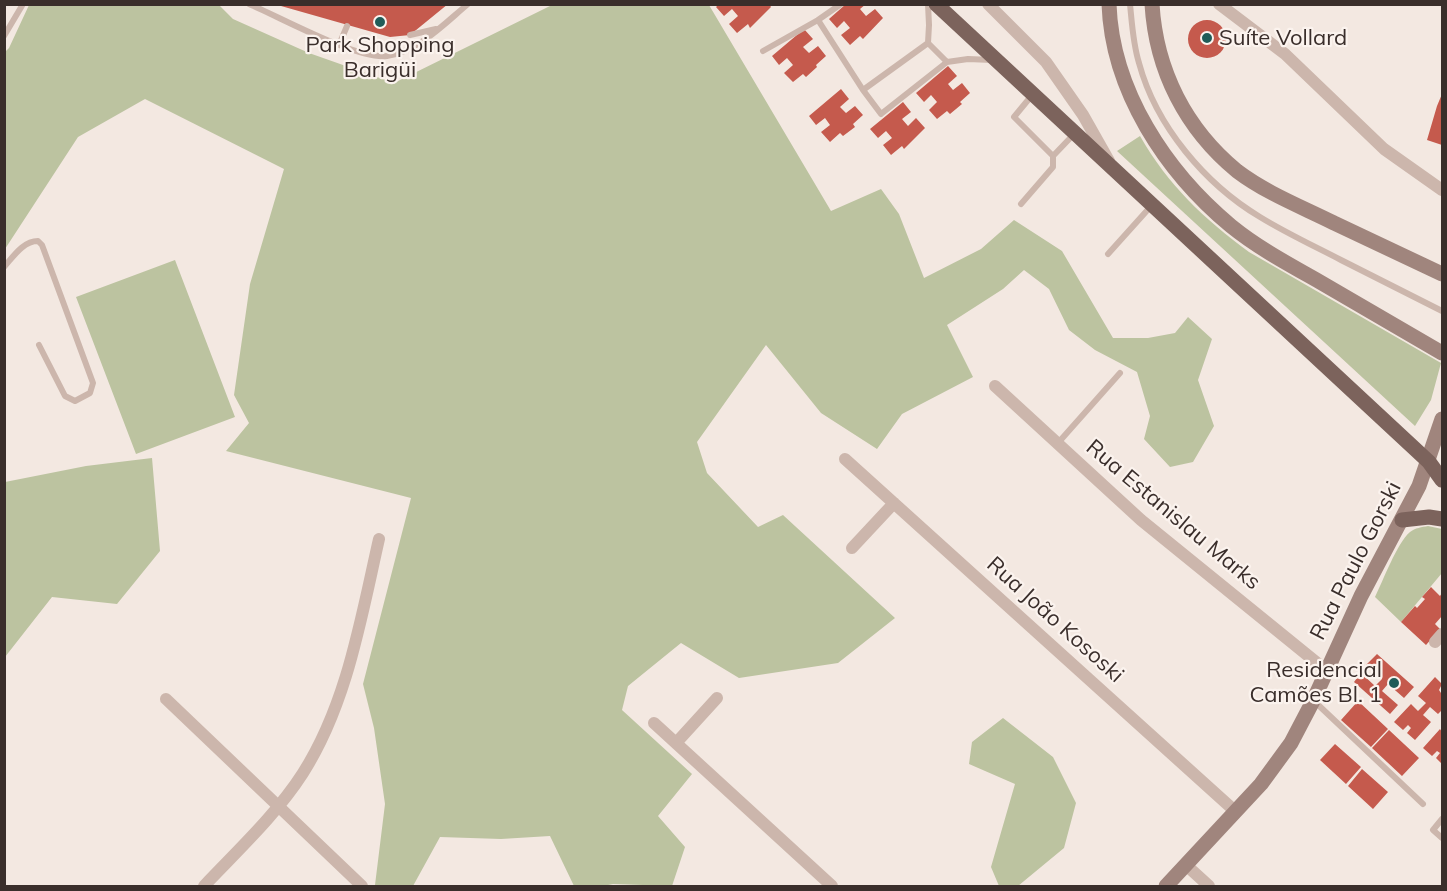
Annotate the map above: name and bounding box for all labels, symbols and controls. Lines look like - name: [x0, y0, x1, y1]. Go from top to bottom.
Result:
- marker: Park Shopping Barigüi: [373, 15, 387, 29]
- place label: Suíte Vollard: [1219, 25, 1347, 51]
- marker: Suíte Vollard: [1200, 31, 1214, 45]
- place label: Park Shopping Barigüi: [305, 32, 455, 84]
- street label: Rua Estanislau Marks: [1081, 434, 1265, 596]
- street label: Rua Paulo Gorski: [1305, 477, 1407, 645]
- street label: Rua João Kososki: [981, 552, 1129, 688]
- place label: Residencial Camões Bl. 1: [1249, 657, 1382, 708]
- marker: Residencial Camões Bl. 1: [1387, 676, 1401, 690]

